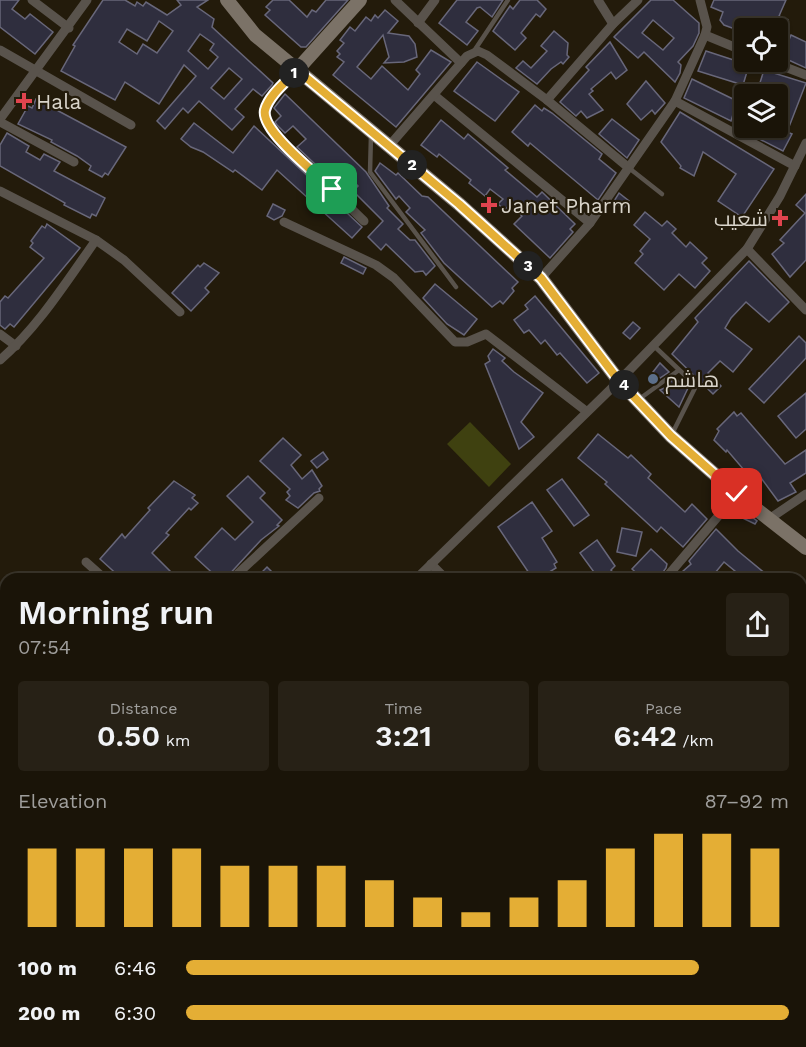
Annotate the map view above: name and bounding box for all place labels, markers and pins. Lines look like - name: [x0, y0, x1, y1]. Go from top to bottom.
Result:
- pin: 1: [279, 58, 309, 88]
- place label: Hala: [36, 89, 82, 114]
- marker: Hala: [17, 94, 31, 108]
- pin: 2: [397, 150, 427, 180]
- pin: [306, 163, 357, 214]
- place label: Janet Pharm: [501, 193, 631, 218]
- marker: Janet Pharm: [482, 198, 496, 212]
- place label: شعيب: [714, 206, 768, 231]
- marker: شعيب: [773, 211, 787, 225]
- pin: 3: [513, 251, 543, 281]
- place label: هاشم: [665, 367, 719, 394]
- pin: 4: [609, 370, 639, 400]
- marker: هاشم: [646, 372, 660, 386]
- pin: [711, 468, 762, 519]

